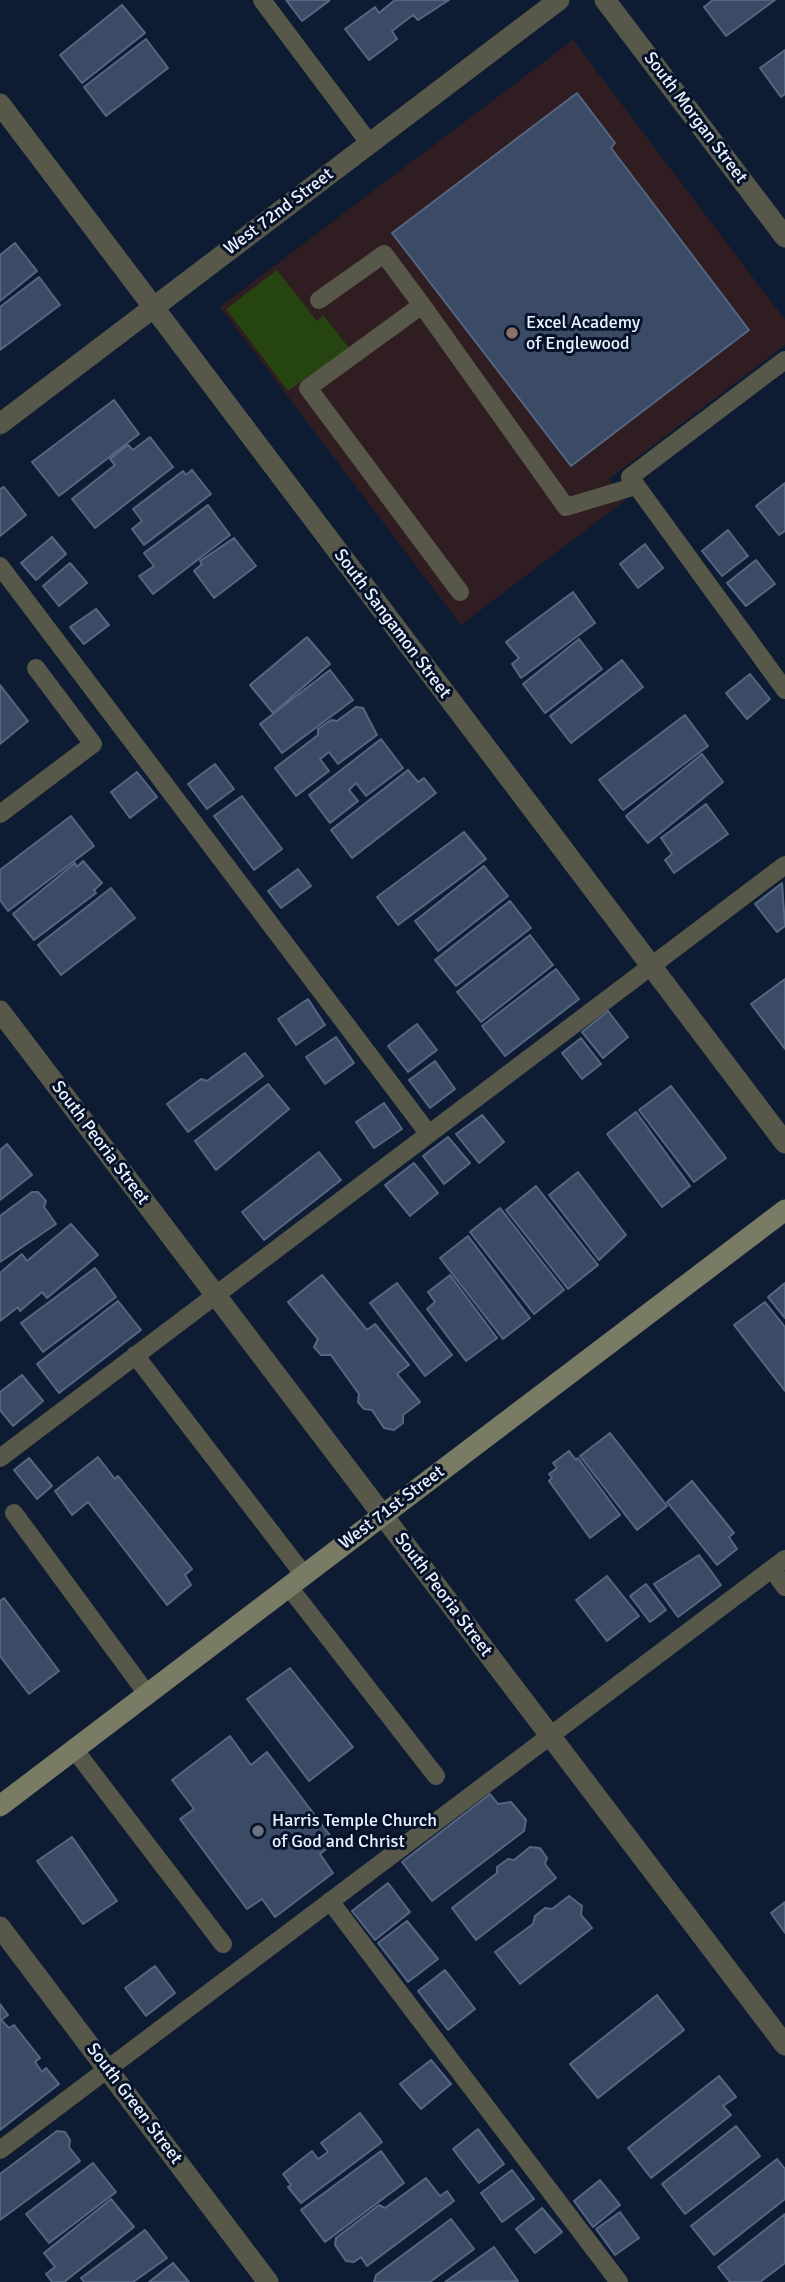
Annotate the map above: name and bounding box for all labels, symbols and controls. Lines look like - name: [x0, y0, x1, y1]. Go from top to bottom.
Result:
- street label: South Morgan Street: [639, 48, 751, 188]
- street label: West 72nd Street: [220, 164, 338, 260]
- place label: Excel Academy of Englewood: [526, 312, 640, 354]
- marker: Excel Academy of Englewood: [504, 325, 520, 341]
- street label: South Sangamon Street: [329, 545, 455, 703]
- street label: South Peoria Street: [46, 1077, 154, 1209]
- street label: West 71st Street: [335, 1461, 449, 1555]
- street label: South Peoria Street: [389, 1529, 497, 1661]
- place label: Harris Temple Church of God and Christ: [272, 1810, 437, 1853]
- marker: Harris Temple Church of God and Christ: [250, 1823, 266, 1839]
- street label: South Green Street: [81, 2039, 187, 2169]

